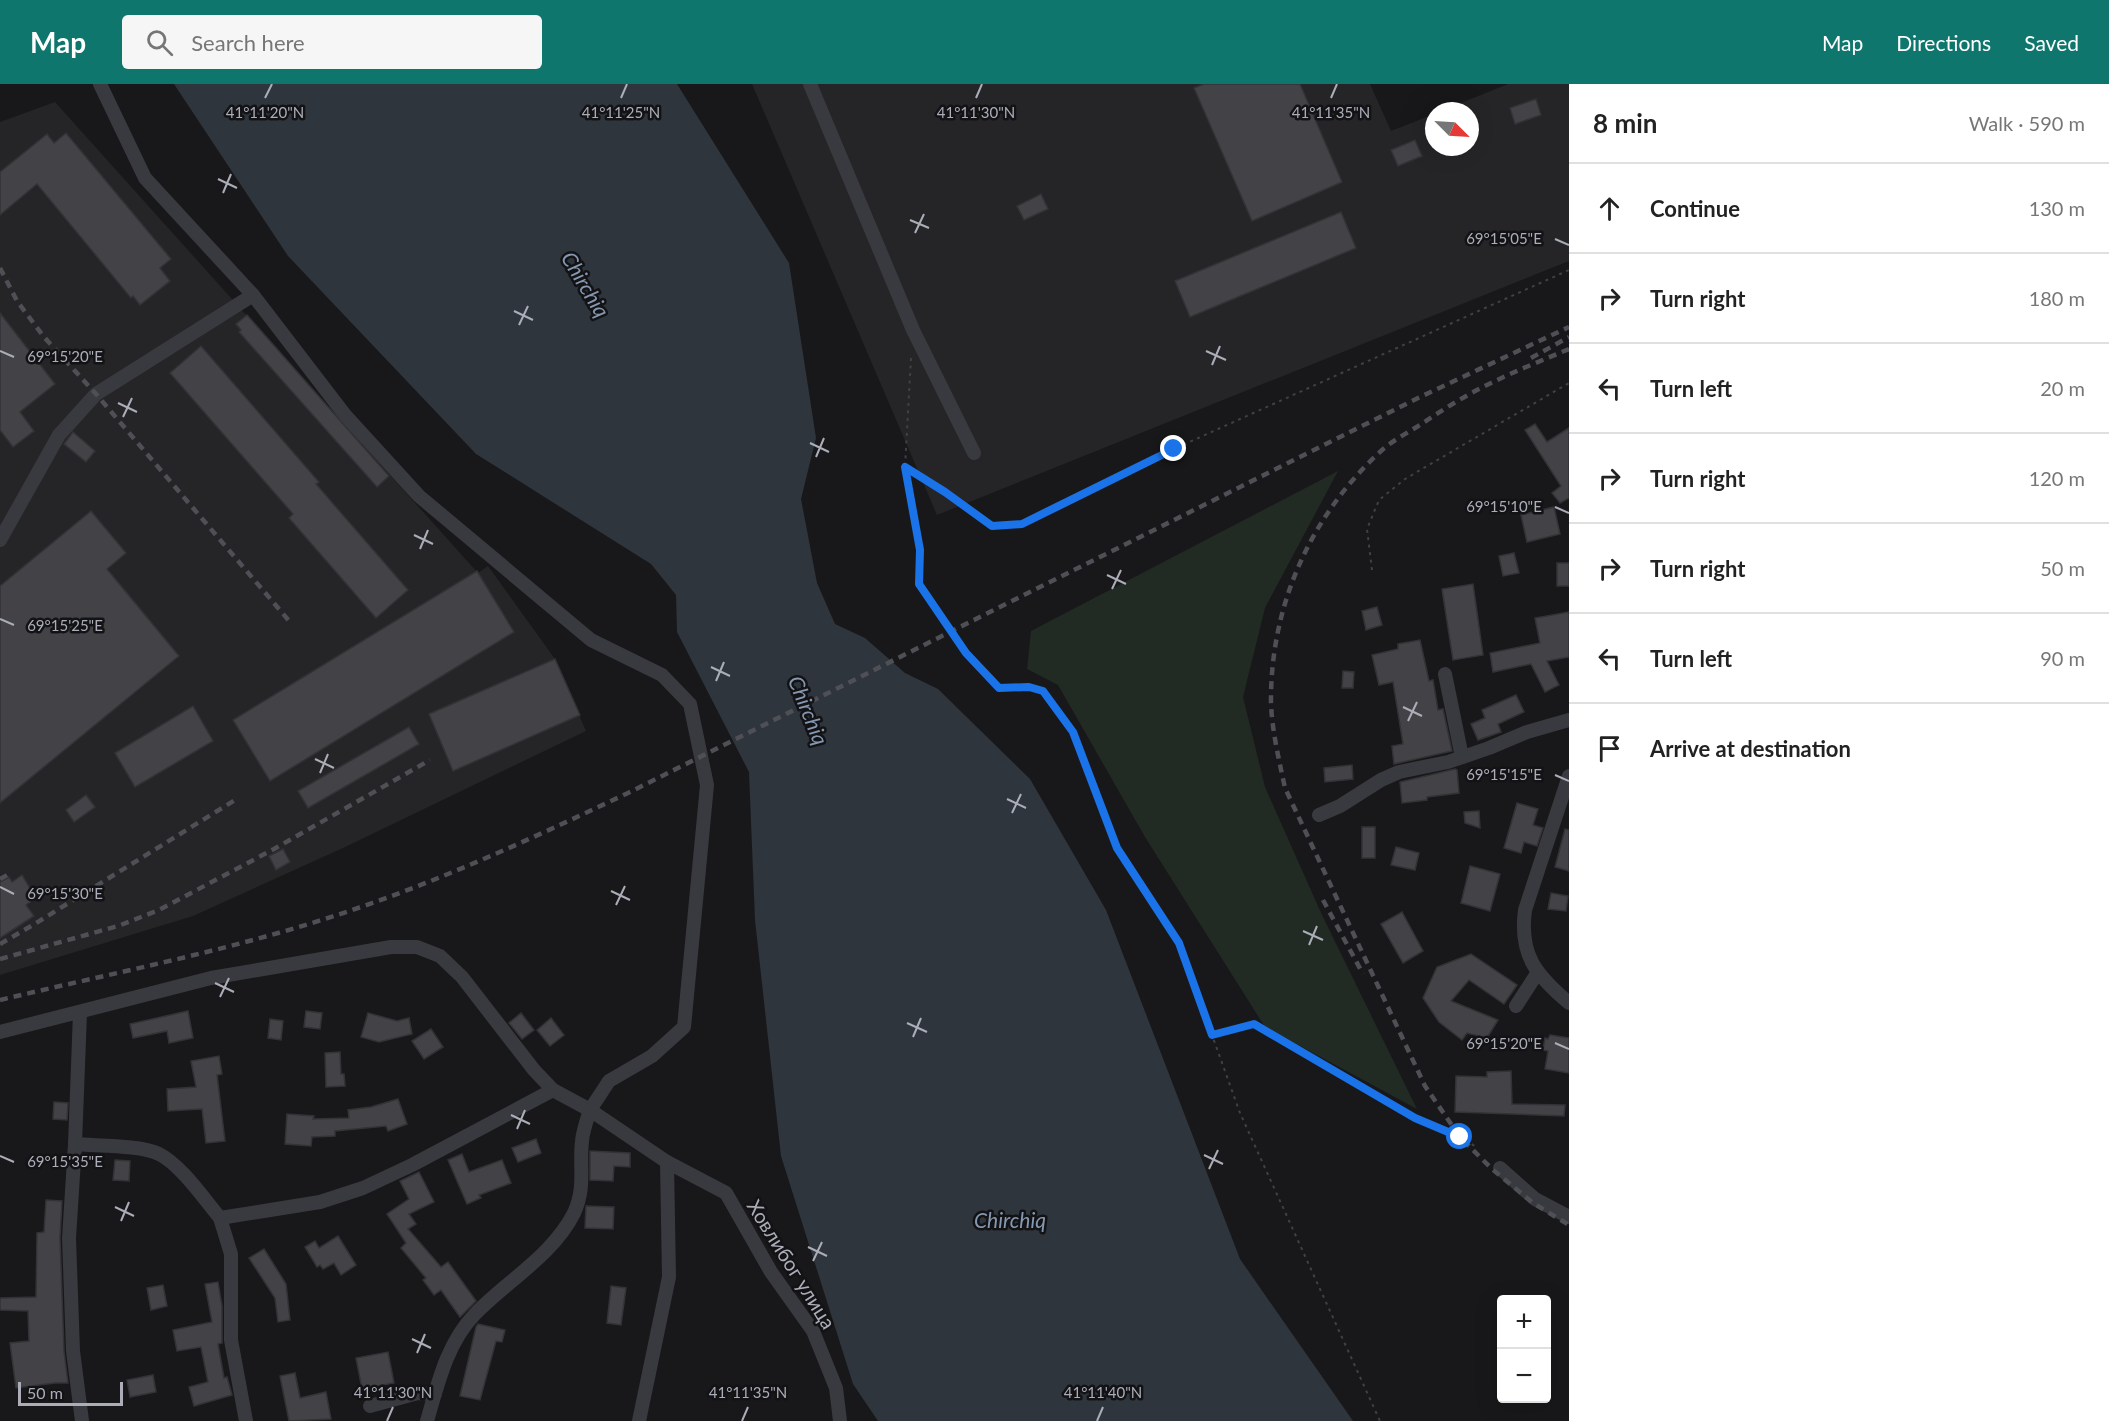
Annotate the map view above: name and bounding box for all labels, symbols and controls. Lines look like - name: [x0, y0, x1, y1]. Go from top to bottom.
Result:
- search box: [122, 15, 542, 69]
- text: Map: [30, 25, 86, 59]
- icon: search: [143, 26, 176, 59]
- text: Search here: [191, 29, 305, 56]
- text: Map: [1822, 30, 1863, 55]
- text: Directions: [1896, 30, 1991, 55]
- text: Saved: [2024, 30, 2079, 55]
- north arrow: [1425, 102, 1479, 156]
- text: 41°11'20"N: [226, 103, 304, 121]
- text: 41°11'25"N: [582, 103, 660, 121]
- text: 41°11'30"N: [937, 103, 1015, 121]
- text: 41°11'35"N: [1292, 103, 1370, 121]
- text: 8 min: [1593, 107, 1657, 139]
- text: Walk · 590 m: [1969, 111, 2085, 135]
- icon: ahead: [1593, 192, 1626, 225]
- text: Continue: [1650, 195, 1740, 222]
- text: 130 m: [2029, 196, 2085, 220]
- text: 69°15'05"E: [1466, 229, 1542, 247]
- water label: Chirchiq: [557, 247, 615, 321]
- icon: right: [1593, 282, 1626, 315]
- text: Turn right: [1650, 285, 1745, 312]
- text: 180 m: [2029, 286, 2085, 310]
- text: 69°15'20"E: [27, 347, 103, 365]
- icon: left: [1593, 372, 1626, 405]
- text: Turn left: [1650, 375, 1732, 402]
- text: 20 m: [2040, 376, 2085, 400]
- route end: [1160, 435, 1186, 461]
- icon: right: [1593, 462, 1626, 495]
- text: Turn right: [1650, 465, 1745, 492]
- text: 120 m: [2029, 466, 2085, 490]
- text: 69°15'10"E: [1466, 497, 1542, 515]
- icon: right: [1593, 552, 1626, 585]
- text: Turn right: [1650, 555, 1745, 582]
- text: 50 m: [2040, 556, 2085, 580]
- text: 69°15'25"E: [27, 616, 103, 634]
- icon: left: [1593, 642, 1626, 675]
- text: Turn left: [1650, 645, 1732, 672]
- text: 90 m: [2040, 646, 2085, 670]
- water label: Chirchiq: [784, 672, 834, 748]
- icon: arrive: [1593, 732, 1626, 765]
- text: Arrive at destination: [1650, 735, 1851, 762]
- text: 69°15'15"E: [1466, 765, 1542, 783]
- text: 69°15'30"E: [27, 884, 103, 902]
- text: 69°15'20"E: [1466, 1034, 1542, 1052]
- route start: [1446, 1123, 1472, 1149]
- text: 69°15'35"E: [27, 1152, 103, 1170]
- street label: Ховлибог улица: [743, 1195, 841, 1333]
- water label: Chirchiq: [974, 1207, 1046, 1232]
- map controls: [1497, 1295, 1551, 1403]
- button: +: [1497, 1295, 1551, 1349]
- button: −: [1497, 1349, 1551, 1403]
- scale bar: [18, 1379, 123, 1406]
- text: 50 m: [27, 1383, 63, 1402]
- text: 41°11'30"N: [354, 1383, 432, 1401]
- text: 41°11'35"N: [709, 1383, 787, 1401]
- text: 41°11'40"N: [1064, 1383, 1142, 1401]

